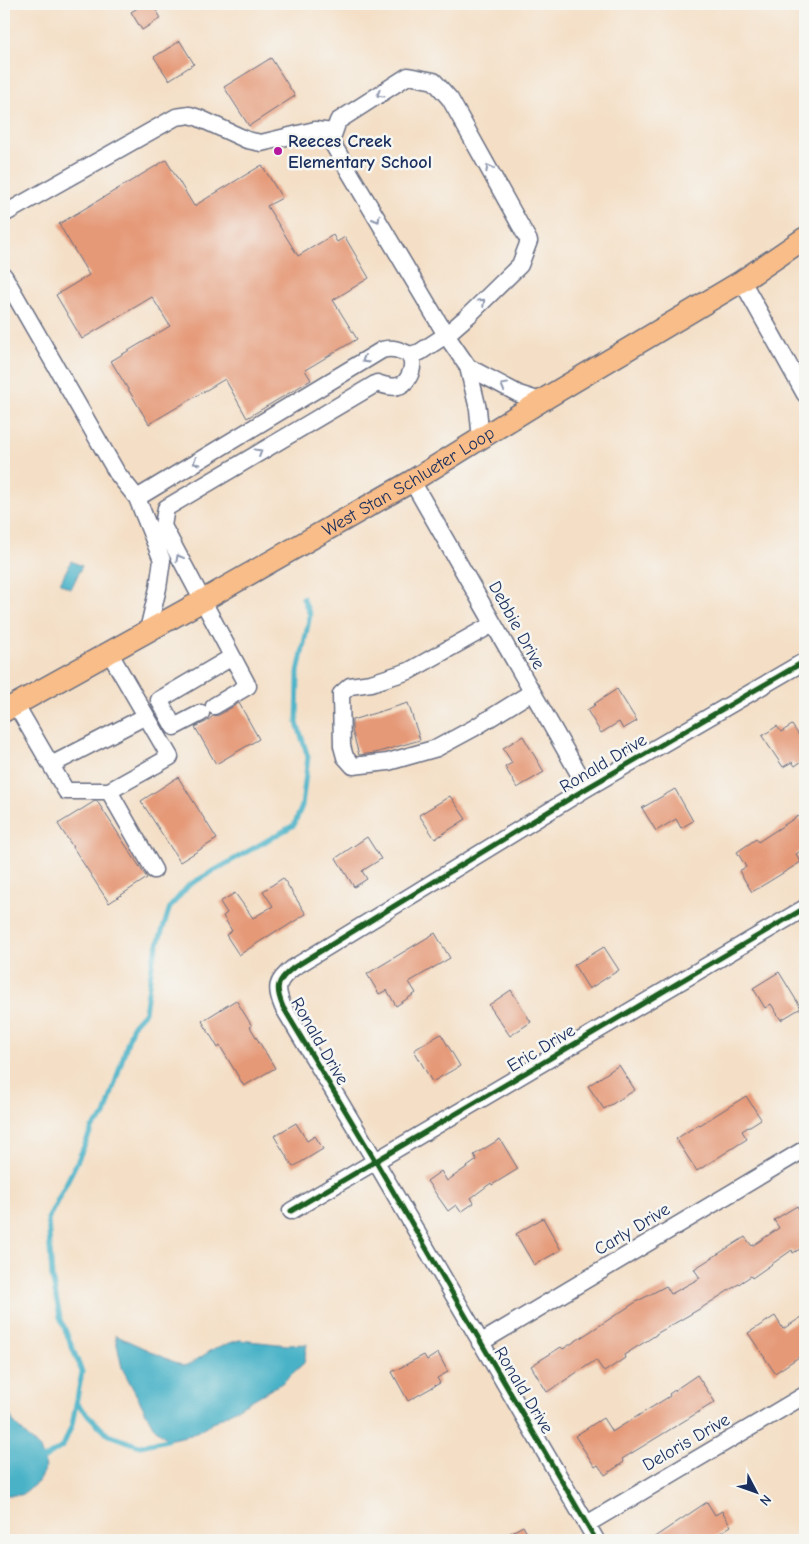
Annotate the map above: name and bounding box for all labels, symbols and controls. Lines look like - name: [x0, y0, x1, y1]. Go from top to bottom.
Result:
- one-way arrow: [377, 87, 386, 97]
- place label: Reeces Creek Elementary School: [288, 131, 432, 173]
- marker: Reeces Creek Elementary School: [272, 145, 284, 157]
- one-way arrow: [485, 164, 495, 173]
- one-way arrow: [371, 214, 381, 223]
- one-way arrow: [476, 299, 485, 308]
- one-way arrow: [362, 353, 371, 363]
- one-way arrow: [500, 382, 509, 392]
- street label: West Stan Schlueter Loop: [319, 422, 498, 541]
- one-way arrow: [254, 449, 263, 459]
- one-way arrow: [193, 455, 202, 465]
- one-way arrow: [175, 554, 185, 563]
- street label: Debbie Drive: [484, 578, 549, 673]
- street label: Ronald Drive: [556, 729, 650, 798]
- street label: Ronald Drive: [286, 994, 353, 1089]
- street label: Eric Drive: [503, 1020, 579, 1077]
- street label: Carly Drive: [591, 1199, 674, 1260]
- street label: Ronald Drive: [489, 1343, 558, 1437]
- street label: Deloris Drive: [639, 1409, 734, 1476]
- north arrow: [732, 1466, 782, 1516]
- text: N: [756, 1491, 775, 1509]

